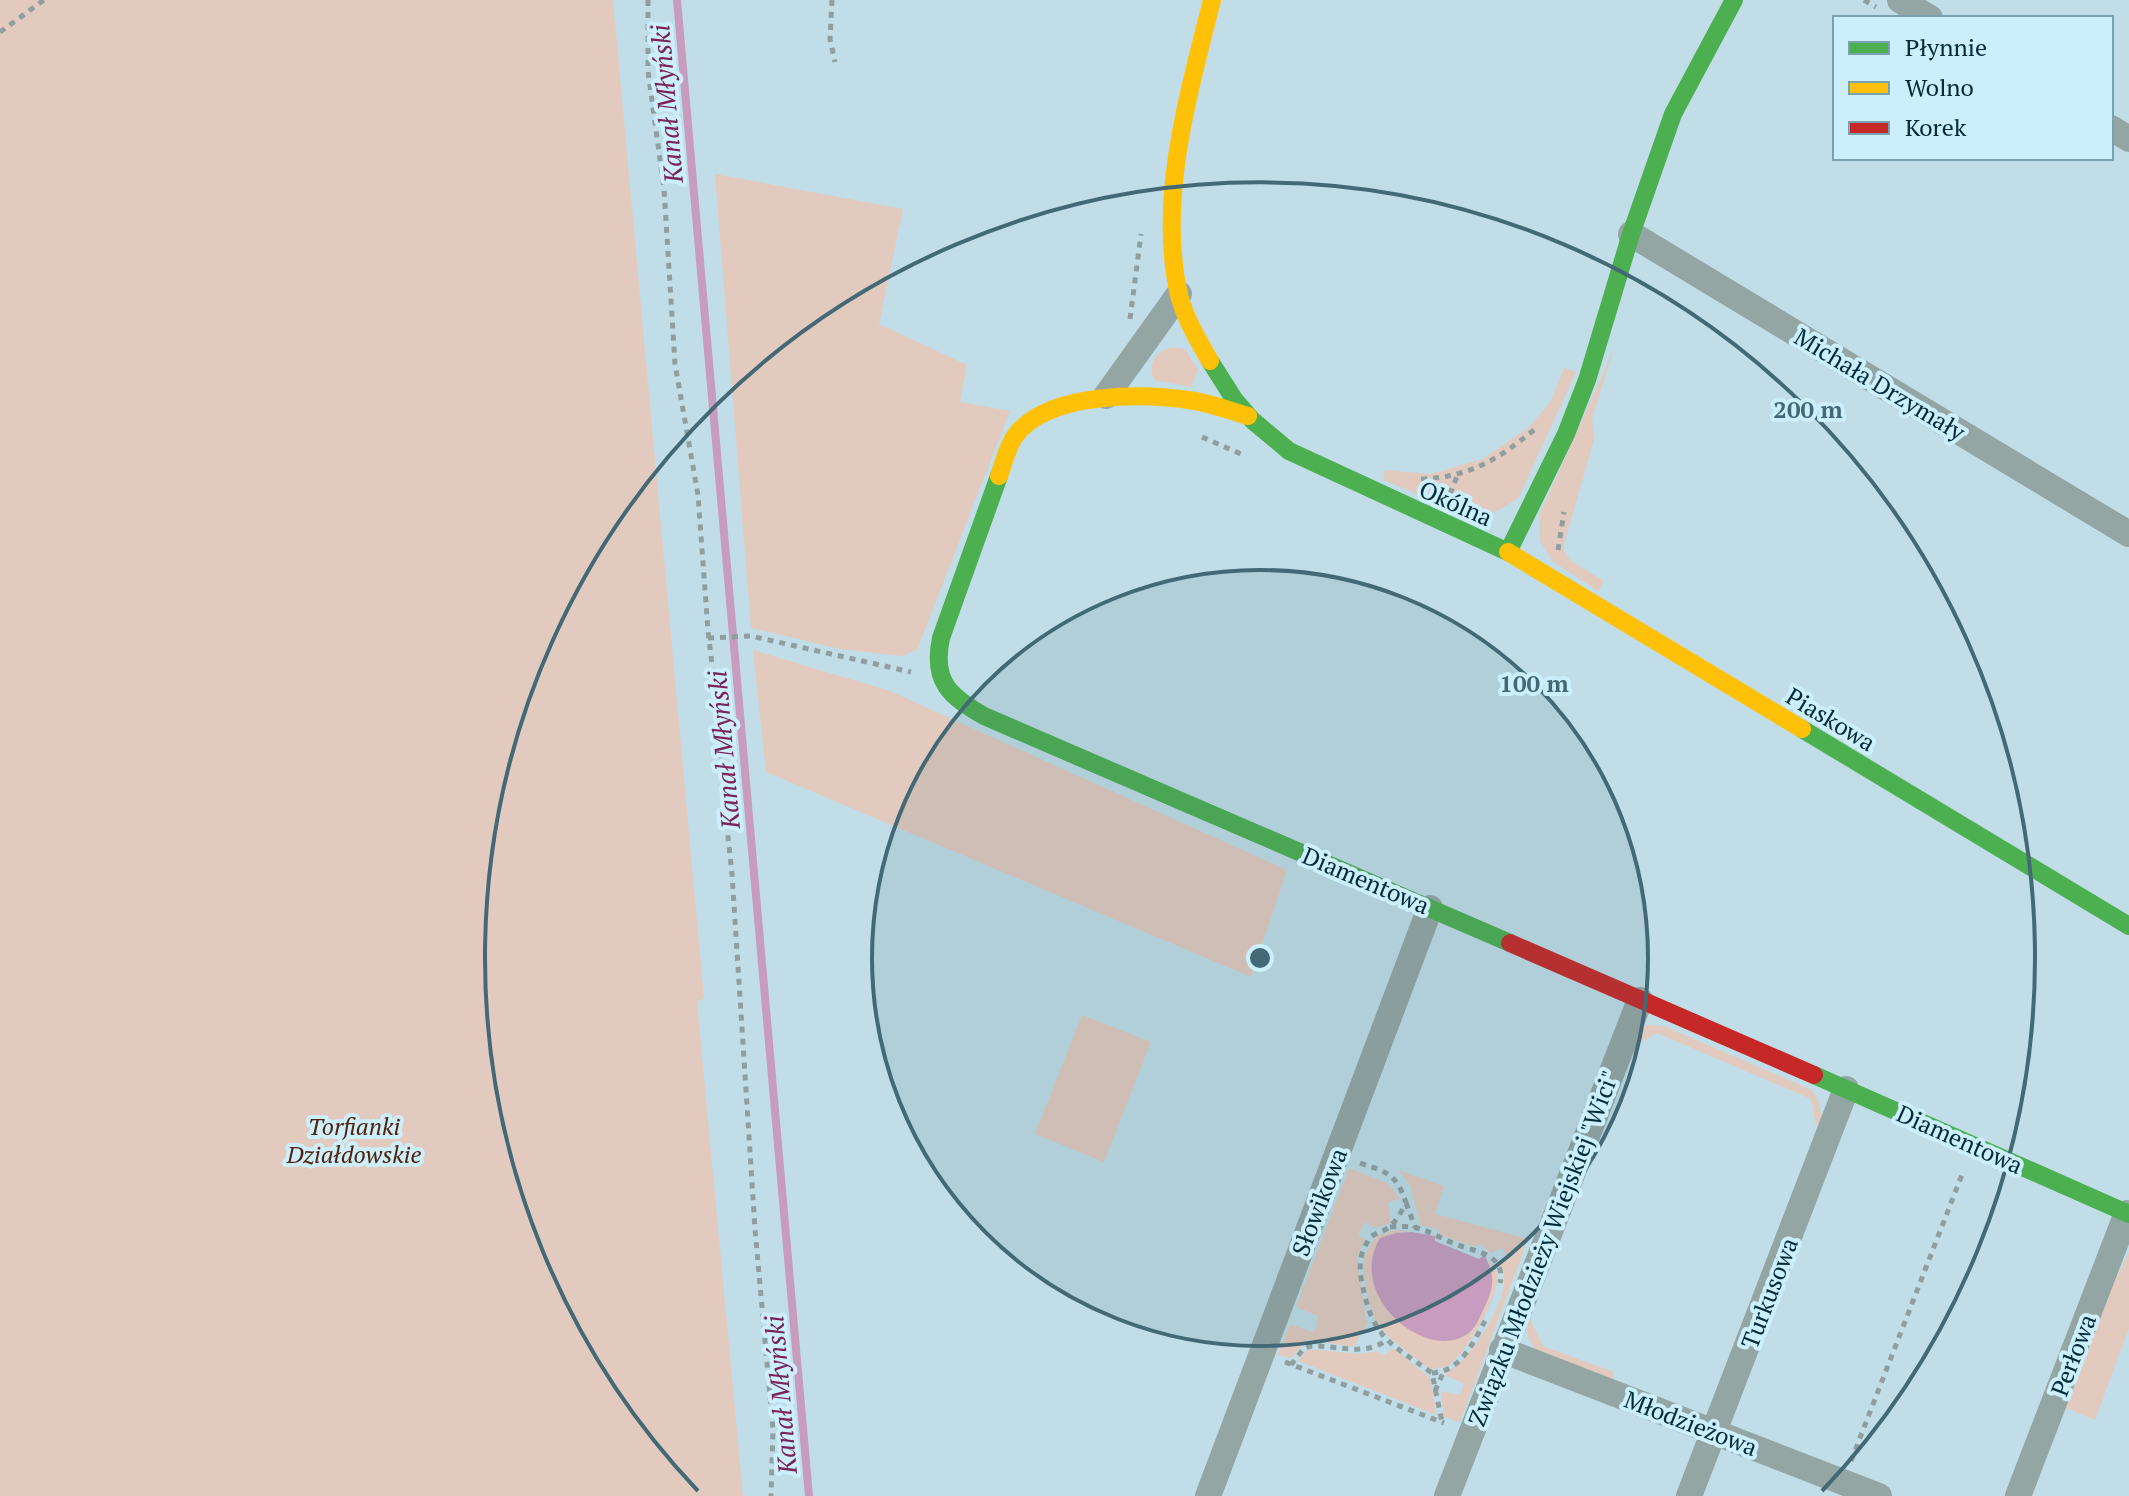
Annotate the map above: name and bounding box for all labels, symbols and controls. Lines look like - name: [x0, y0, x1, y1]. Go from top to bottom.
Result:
- legend: [1833, 16, 2113, 160]
- water label: Kanał Młyński: [642, 23, 690, 186]
- text: Płynnie: [1905, 31, 1987, 63]
- text: Wolno: [1905, 71, 1974, 103]
- text: Korek: [1905, 111, 1967, 143]
- street label: Michała Drzymały: [1789, 320, 1972, 448]
- text: 200 m: [1773, 393, 1843, 425]
- street label: Okólna: [1414, 473, 1498, 533]
- text: 100 m: [1499, 667, 1569, 699]
- water label: Kanał Młyński: [699, 669, 747, 832]
- street label: Piaskowa: [1780, 680, 1882, 758]
- street label: Diamentowa: [1298, 839, 1434, 921]
- centre of rings: [1246, 944, 1274, 972]
- street label: Związku Młodzieży Wiejskiej "Wici": [1460, 1065, 1626, 1431]
- street label: Diamentowa: [1892, 1097, 2028, 1181]
- park label: Torfianki Działdowskie: [286, 1110, 421, 1170]
- street label: Słowikowa: [1284, 1144, 1354, 1260]
- street label: Turkusowa: [1733, 1233, 1805, 1353]
- street label: Perłowa: [2043, 1309, 2103, 1401]
- water label: Kanał Młyński: [756, 1314, 804, 1477]
- street label: Młodzieżowa: [1620, 1383, 1762, 1463]

